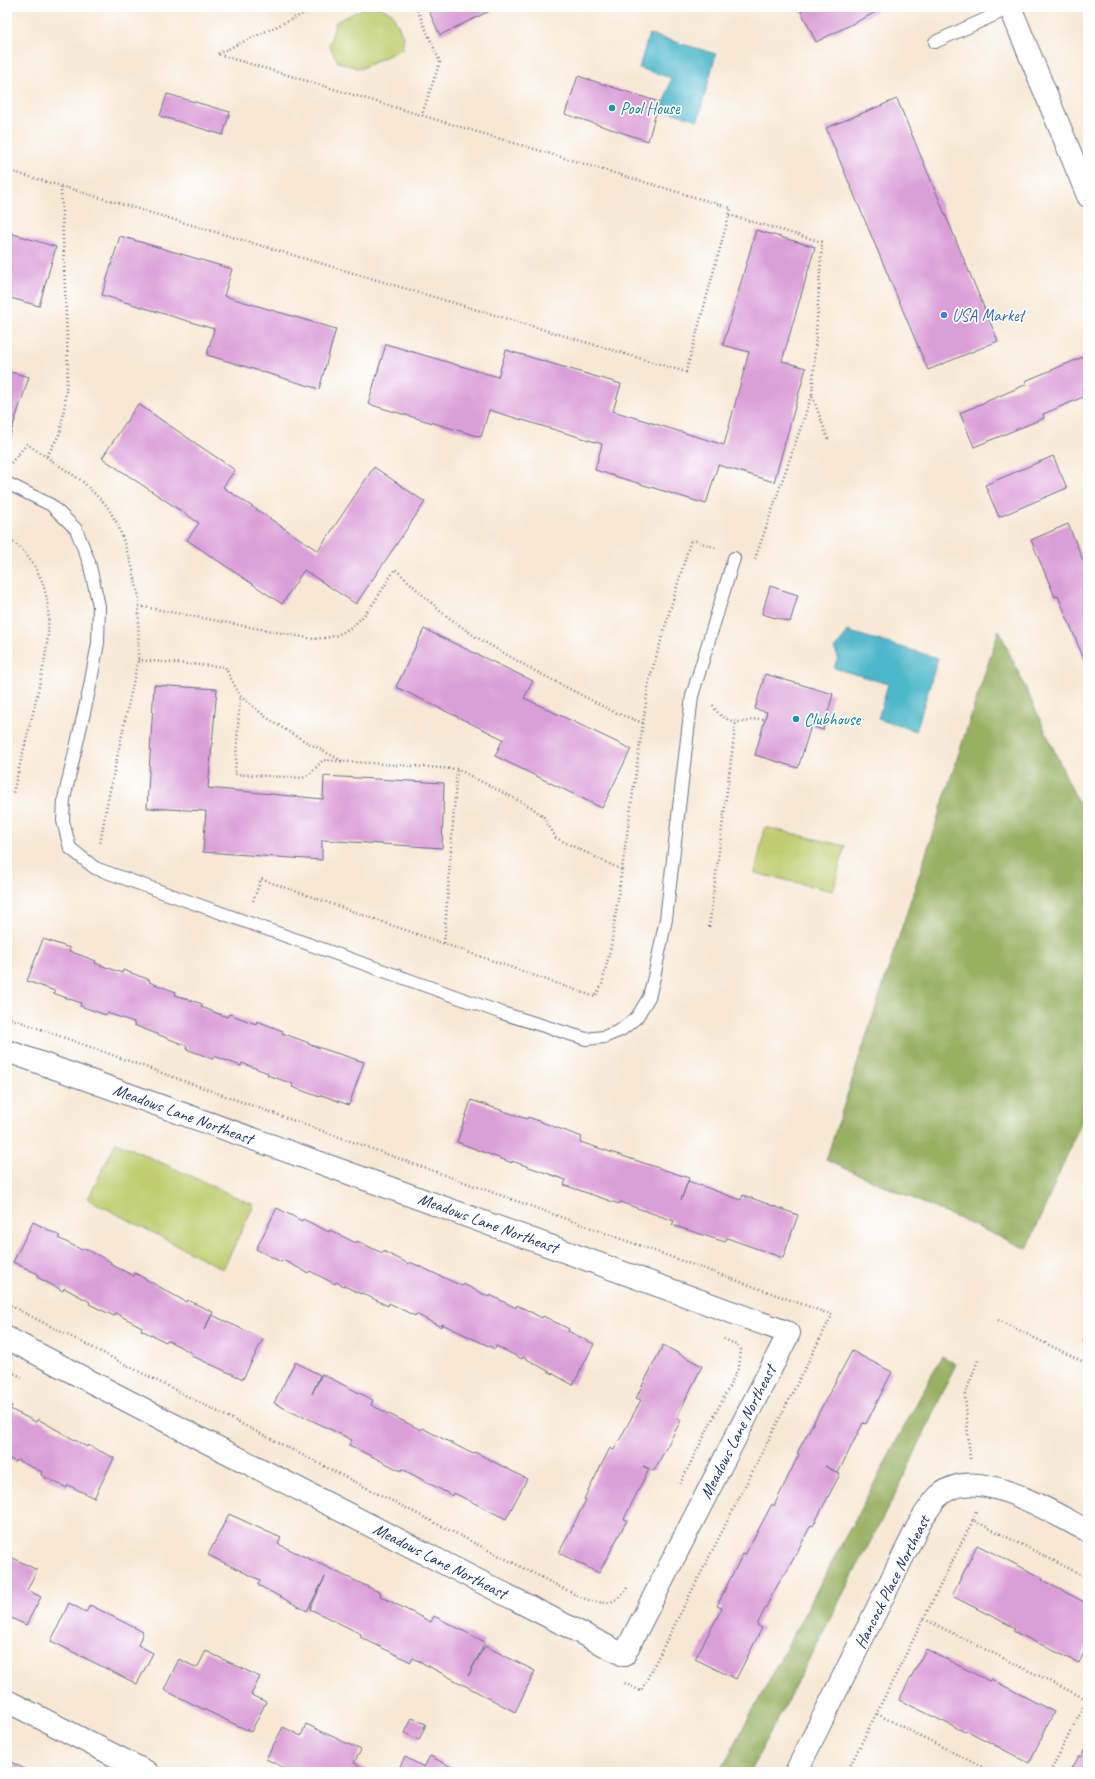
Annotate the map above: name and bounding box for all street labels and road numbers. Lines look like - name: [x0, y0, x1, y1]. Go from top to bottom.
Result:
- street label: Meadows Lane Northeast: [110, 1079, 258, 1150]
- street label: Meadows Lane Northeast: [415, 1188, 563, 1259]
- street label: Meadows Lane Northeast: [695, 1360, 782, 1502]
- street label: Hancock Place Northeast: [849, 1510, 936, 1652]
- street label: Meadows Lane Northeast: [370, 1518, 512, 1605]

